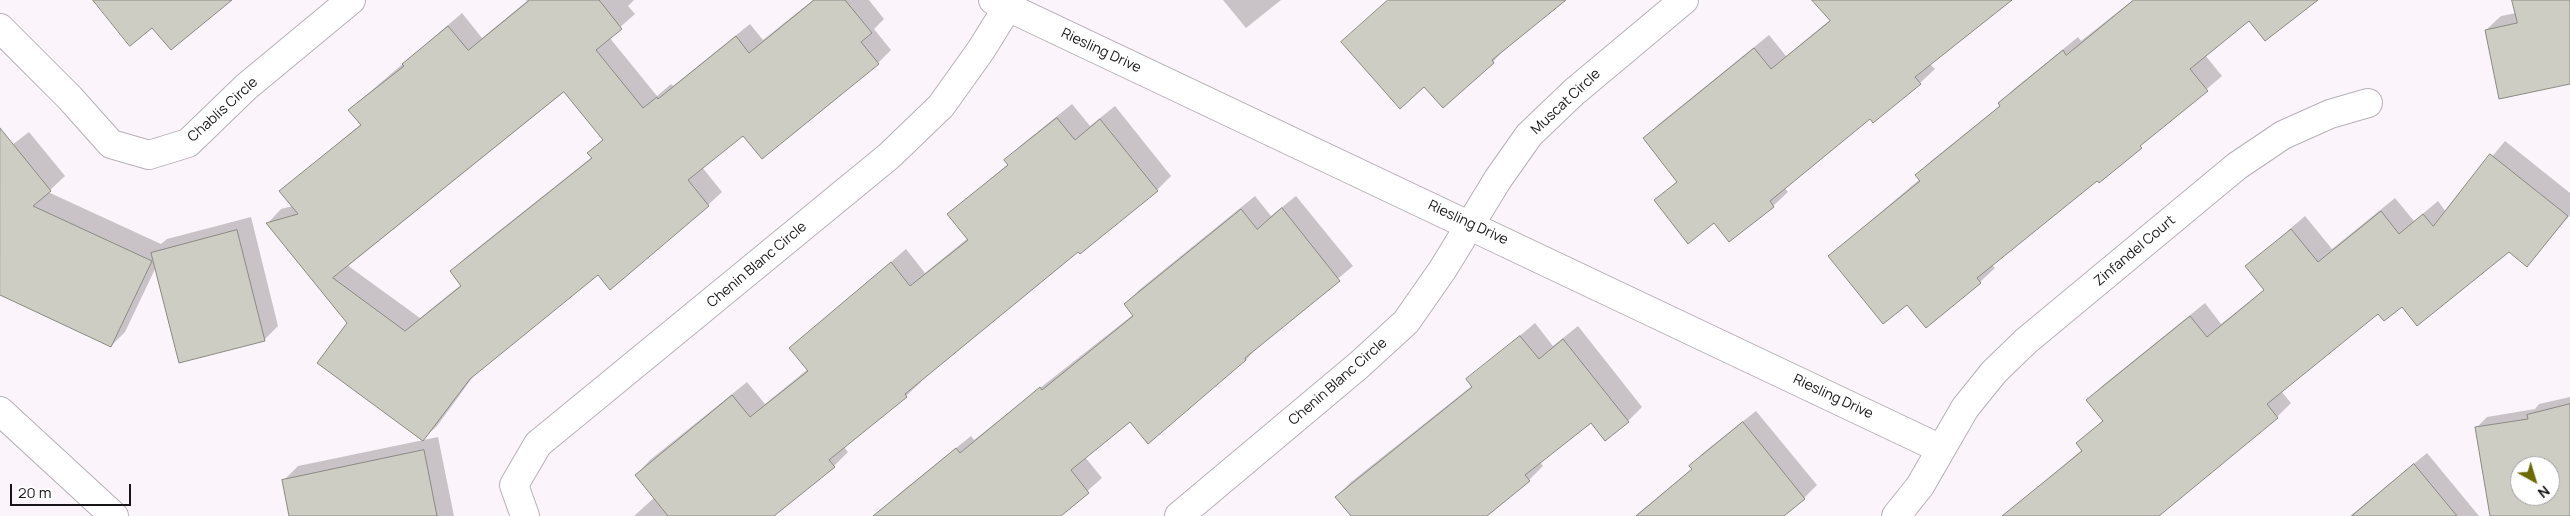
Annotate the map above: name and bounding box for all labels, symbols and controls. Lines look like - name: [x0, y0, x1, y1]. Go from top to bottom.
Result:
- street label: Riesling Drive: [1058, 25, 1144, 77]
- street label: Muscat Circle: [1528, 66, 1604, 138]
- street label: Chablis Circle: [185, 74, 261, 146]
- street label: Riesling Drive: [1425, 197, 1511, 249]
- street label: Zinfandel Court: [2091, 212, 2179, 290]
- street label: Chenin Blanc Circle: [704, 219, 810, 311]
- street label: Chenin Blanc Circle: [1285, 335, 1391, 429]
- street label: Riesling Drive: [1790, 371, 1876, 423]
- north arrow: [2510, 456, 2560, 506]
- scale bar: [12, 474, 134, 506]
- text: 20 m: [18, 482, 51, 503]
- text: N: [2534, 482, 2554, 503]

